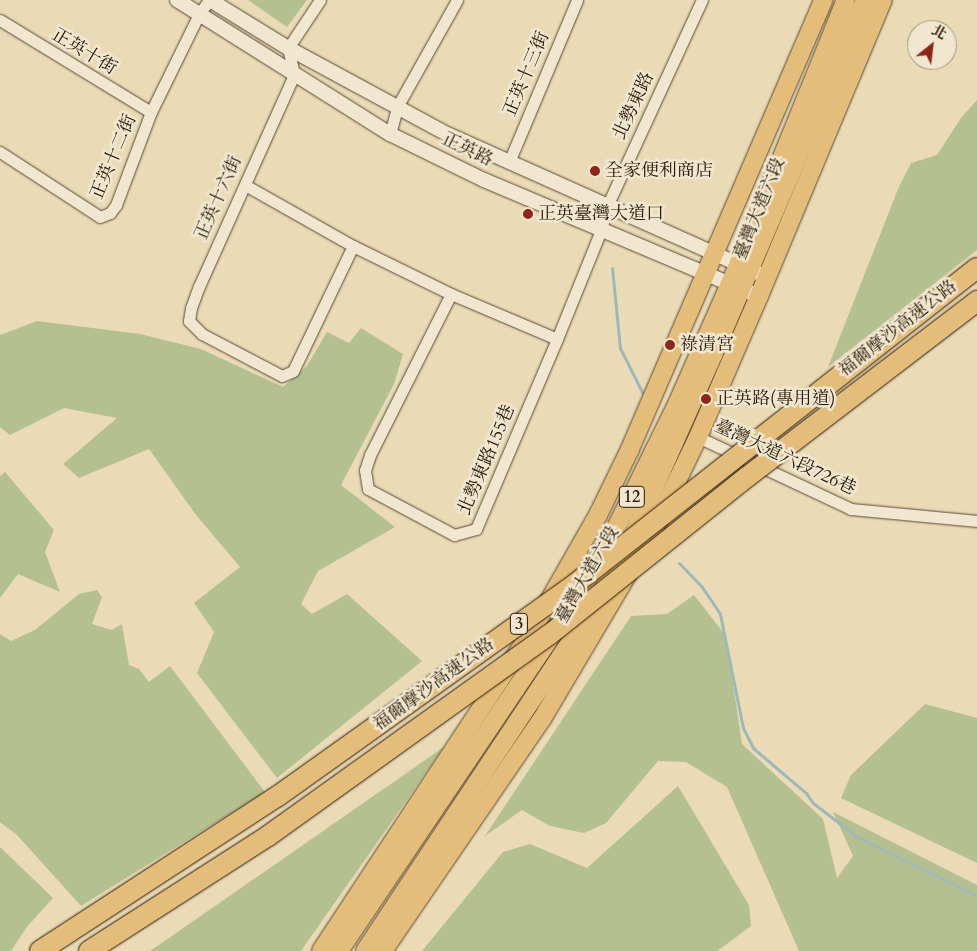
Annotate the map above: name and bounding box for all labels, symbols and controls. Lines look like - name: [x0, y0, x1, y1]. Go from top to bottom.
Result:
- north arrow: [907, 20, 957, 70]
- text: 北: [928, 21, 950, 44]
- street label: 正英十街: [48, 24, 120, 80]
- street label: 正英十三街: [499, 28, 555, 120]
- street label: 北勢東路: [609, 69, 659, 143]
- street label: 正英十二街: [86, 111, 142, 203]
- street label: 正英路: [438, 128, 496, 172]
- street label: 正英十六街: [191, 152, 247, 244]
- street label: 臺灣大道六段: [730, 155, 790, 263]
- place label: 全家便利商店: [605, 160, 713, 182]
- marker: 全家便利商店: [589, 165, 601, 177]
- place label: 正英臺灣大道口: [538, 203, 664, 225]
- marker: 正英臺灣大道口: [522, 208, 534, 220]
- street label: 福爾摩沙高速公路: [835, 276, 961, 382]
- place label: 祿清宮: [680, 334, 734, 356]
- marker: 祿清宮: [664, 339, 676, 351]
- place label: 正英路(專用道): [716, 388, 835, 410]
- marker: 正英路(專用道): [700, 393, 712, 405]
- street label: 北勢東路155巷: [454, 402, 520, 518]
- street label: 臺灣大道六段726巷: [711, 416, 859, 500]
- road number: 12: [618, 484, 646, 511]
- street label: 臺灣大道六段: [552, 523, 624, 627]
- road number: 3: [509, 610, 529, 638]
- street label: 福爾摩沙高速公路: [369, 634, 499, 736]

